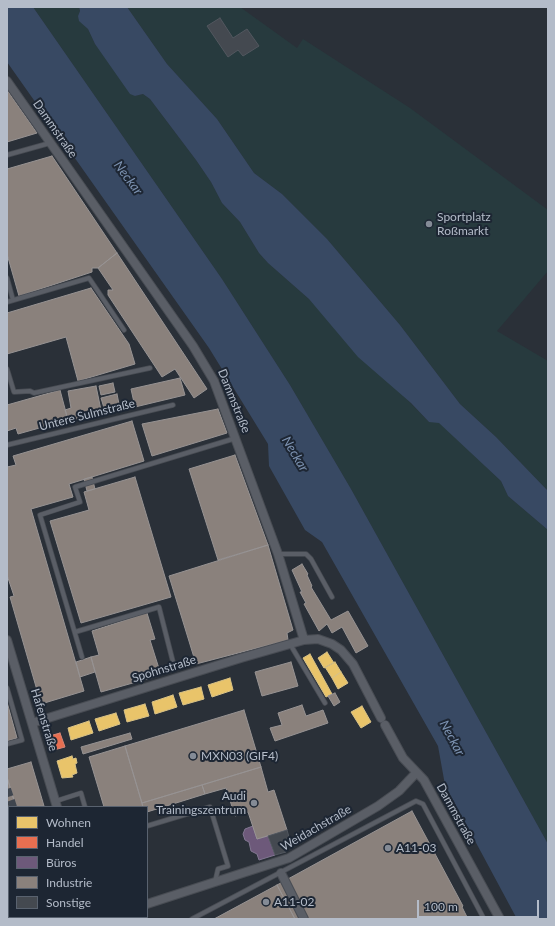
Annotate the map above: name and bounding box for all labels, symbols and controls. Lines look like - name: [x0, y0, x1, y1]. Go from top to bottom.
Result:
- street label: Dammstraße: [30, 97, 80, 161]
- water label: Neckar: [110, 158, 146, 198]
- place label: Sportplatz Roßmarkt: [437, 210, 491, 238]
- marker: Sportplatz Roßmarkt: [424, 219, 434, 229]
- street label: Dammstraße: [215, 367, 253, 435]
- street label: Untere Sulmstraße: [38, 396, 136, 434]
- water label: Neckar: [279, 434, 311, 474]
- street label: Spohnstraße: [130, 652, 198, 686]
- street label: Hafenstraße: [28, 687, 60, 753]
- water label: Neckar: [436, 718, 468, 758]
- place label: MXN03 (GIF4): [201, 749, 278, 763]
- marker: MXN03 (GIF4): [188, 751, 198, 761]
- street label: Dammstraße: [433, 781, 479, 847]
- place label: Audi Trainingszentrum: [156, 789, 246, 817]
- marker: Audi Trainingszentrum: [249, 798, 259, 808]
- street label: Weidachstraße: [278, 802, 354, 854]
- legend: [8, 806, 148, 918]
- text: Wohnen: [46, 815, 91, 830]
- text: Handel: [46, 835, 84, 850]
- place label: A11-03: [396, 841, 436, 855]
- marker: A11-03: [383, 843, 393, 853]
- text: Büros: [46, 855, 76, 870]
- text: Industrie: [46, 875, 92, 890]
- scale bar: [419, 892, 541, 918]
- text: Sonstige: [46, 895, 91, 910]
- place label: A11-02: [274, 895, 314, 909]
- marker: A11-02: [261, 897, 271, 907]
- text: 100 m: [424, 899, 458, 914]

